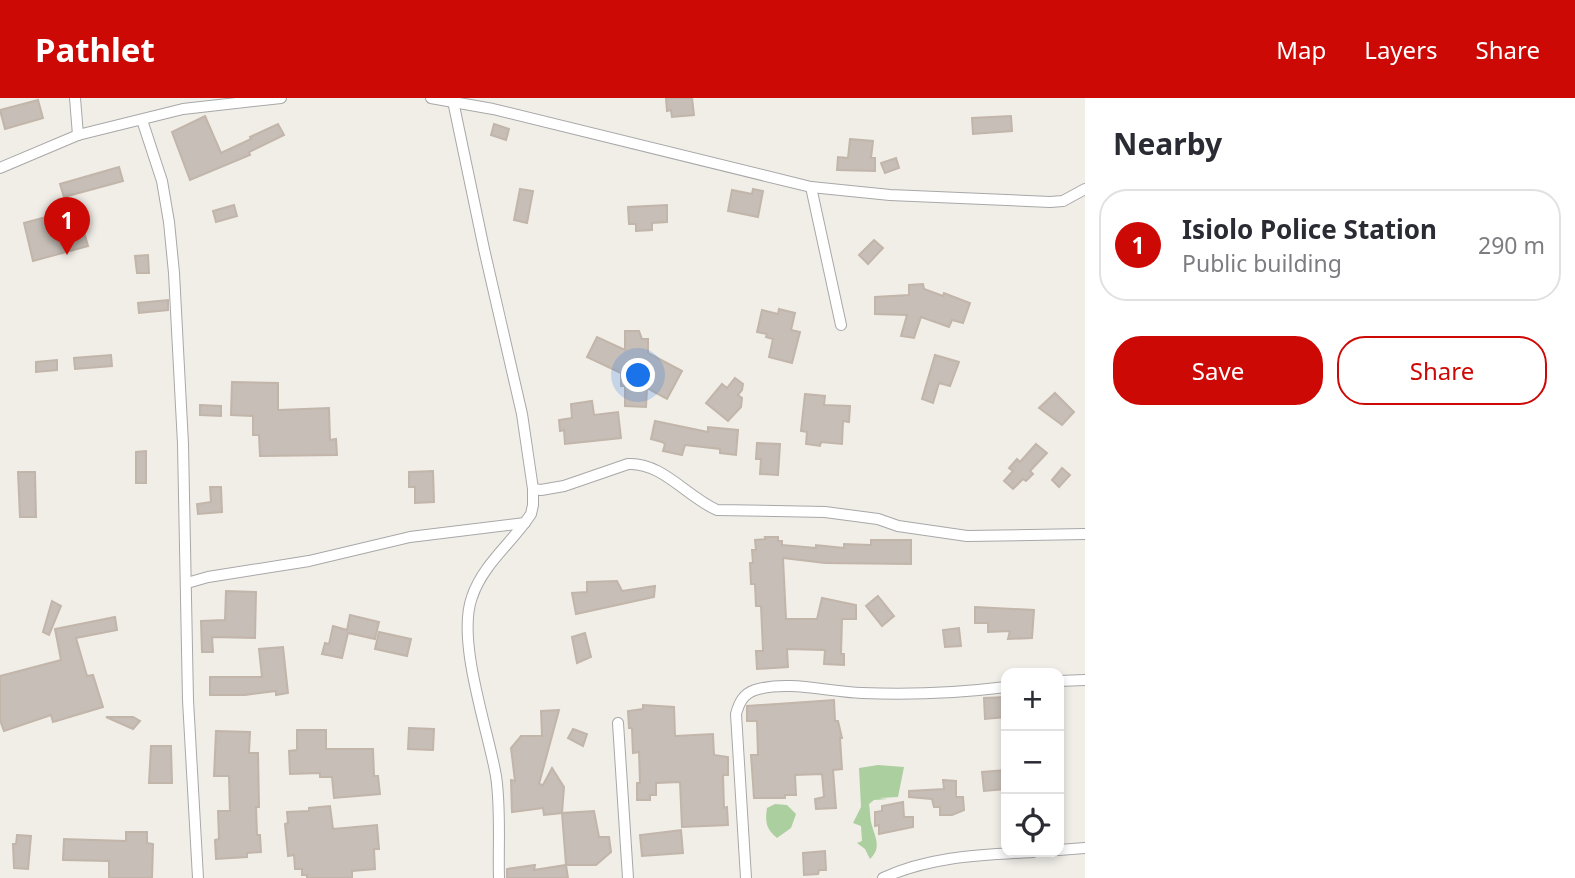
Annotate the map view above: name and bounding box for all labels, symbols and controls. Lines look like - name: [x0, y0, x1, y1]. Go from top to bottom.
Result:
- text: Pathlet: [35, 27, 155, 72]
- text: Map: [1276, 33, 1326, 66]
- text: Layers: [1364, 33, 1438, 66]
- text: Share: [1476, 33, 1540, 66]
- text: Nearby: [1113, 123, 1222, 164]
- pin: 1: [44, 197, 90, 255]
- text: Isiolo Police Station: [1182, 211, 1437, 247]
- text: 1: [1131, 229, 1145, 261]
- text: 290 m: [1478, 229, 1545, 261]
- text: Public building: [1182, 247, 1342, 279]
- button: Save: [1113, 336, 1323, 405]
- button: Share: [1337, 336, 1547, 405]
- your location: [621, 358, 655, 392]
- map controls: [1001, 668, 1064, 857]
- button: +: [1001, 668, 1064, 731]
- button: −: [1001, 731, 1064, 794]
- button: locate: [1001, 794, 1064, 857]

